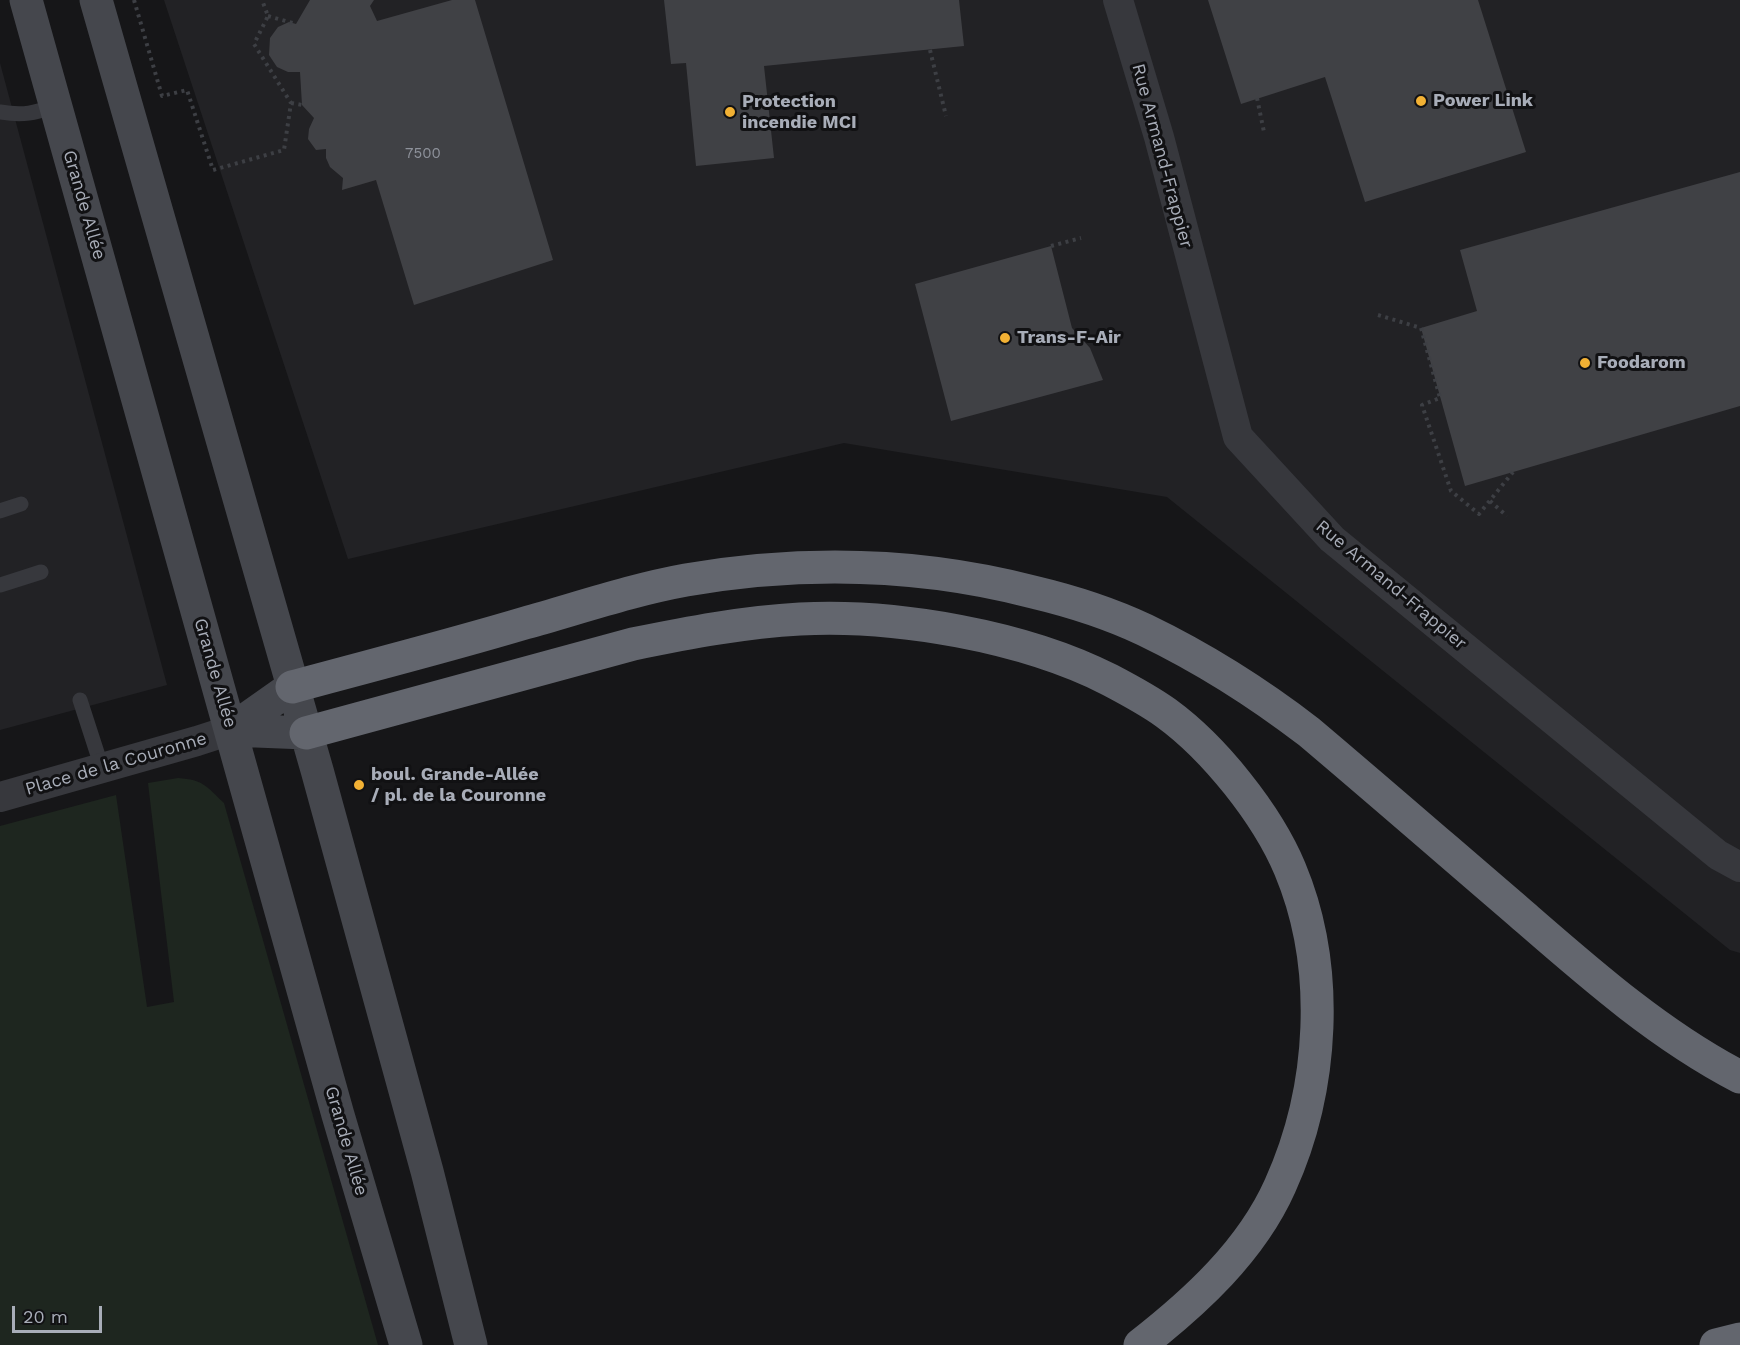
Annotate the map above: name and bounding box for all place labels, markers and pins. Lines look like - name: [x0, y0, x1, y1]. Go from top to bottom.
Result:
- place label: Power Link: [1433, 90, 1533, 112]
- place label: Protection incendie MCI: [742, 91, 857, 134]
- marker: Power Link: [1414, 94, 1428, 108]
- marker: Protection incendie MCI: [723, 105, 737, 119]
- place label: Trans-F-Air: [1017, 327, 1121, 349]
- marker: Trans-F-Air: [998, 331, 1012, 345]
- place label: Foodarom: [1597, 352, 1686, 374]
- marker: Foodarom: [1578, 356, 1592, 370]
- place label: boul. Grande-Allée / pl. de la Couronne: [371, 764, 546, 806]
- marker: boul. Grande-Allée / pl. de la Couronne: [352, 778, 366, 792]

